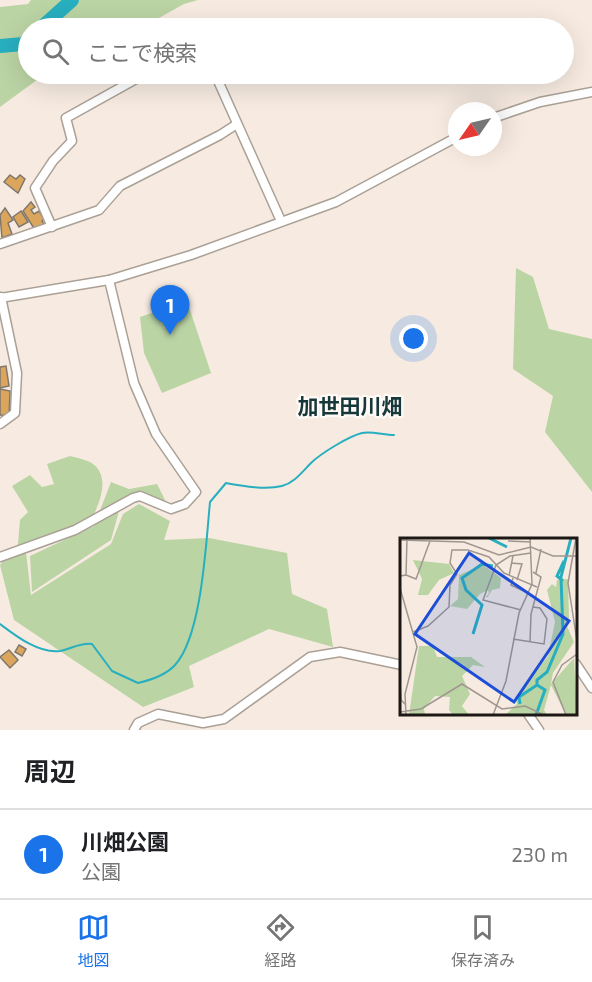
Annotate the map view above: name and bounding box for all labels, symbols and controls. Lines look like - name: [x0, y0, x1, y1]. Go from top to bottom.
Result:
- search box: [18, 18, 574, 84]
- icon: search: [39, 35, 72, 68]
- text: ここで検索: [87, 39, 197, 65]
- north arrow: [448, 102, 502, 156]
- pin: 1: [150, 286, 190, 335]
- your location: [399, 324, 428, 353]
- district label: 加世田川畑: [298, 393, 403, 418]
- inset map: [400, 538, 577, 715]
- text: 周辺: [24, 755, 76, 786]
- text: 川畑公園: [81, 828, 169, 854]
- text: 1: [39, 842, 48, 866]
- text: 230 m: [512, 842, 568, 866]
- text: 公園: [81, 859, 121, 883]
- tab: 地図: [77, 911, 110, 971]
- tab: 経路: [264, 911, 297, 971]
- tab: 保存済み: [451, 911, 515, 971]

